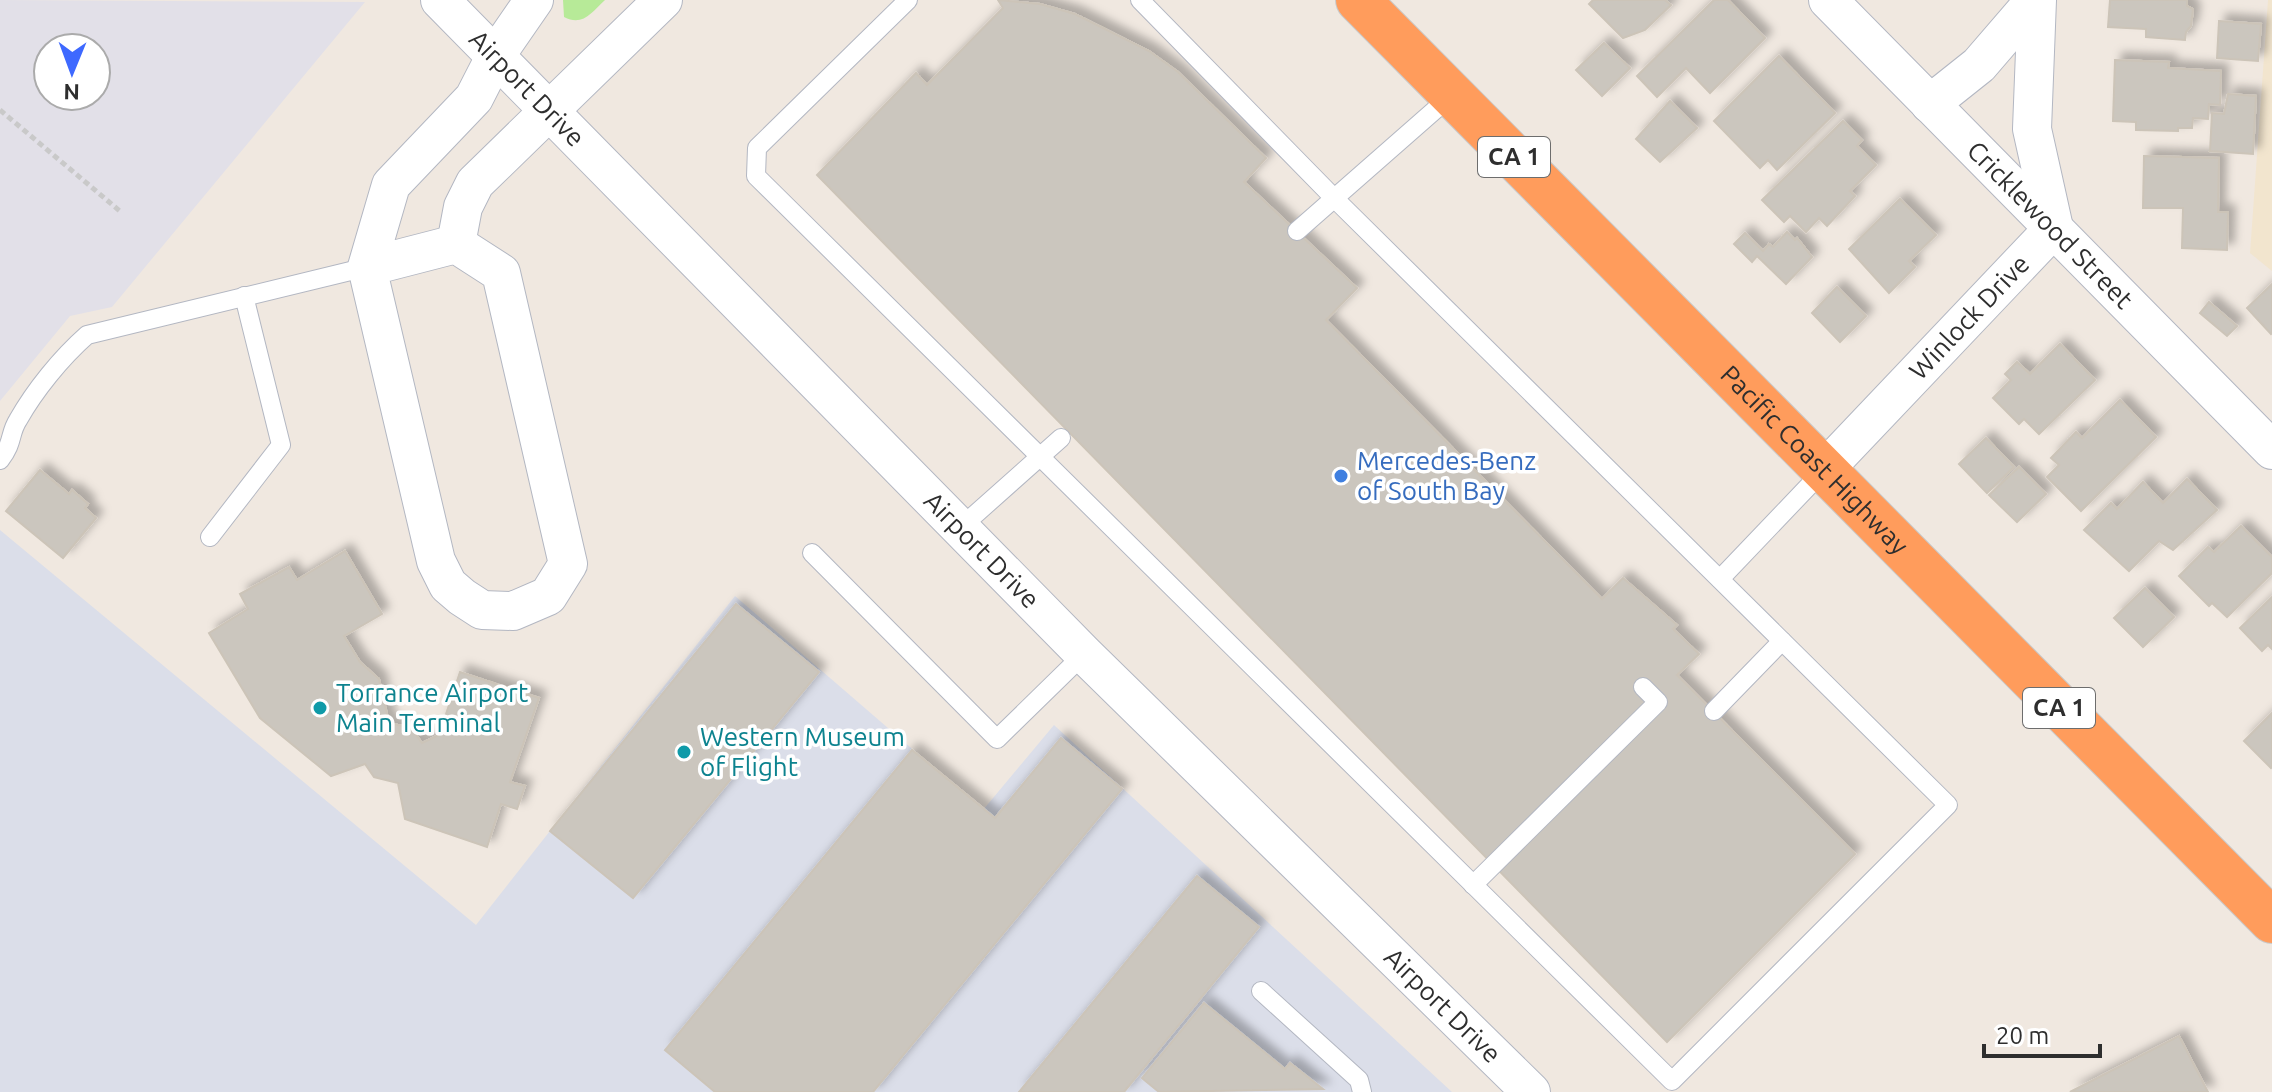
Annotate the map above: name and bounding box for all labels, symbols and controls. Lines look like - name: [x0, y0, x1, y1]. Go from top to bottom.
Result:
- street label: Airport Drive: [464, 24, 591, 152]
- north arrow: [32, 32, 112, 112]
- text: N: [63, 80, 80, 105]
- street label: Cricklewood Street: [1962, 135, 2139, 314]
- road number: CA 1: [1478, 137, 1550, 177]
- street label: Winlock Drive: [1903, 249, 2035, 385]
- street label: Pacific Coast Highway: [1715, 359, 1914, 560]
- place label: Mercedes-Benz of South Bay: [1357, 446, 1536, 505]
- marker: Mercedes-Benz of South Bay: [1332, 467, 1350, 485]
- street label: Airport Drive: [919, 486, 1045, 614]
- place label: Torrance Airport Main Terminal: [336, 678, 528, 737]
- road number: CA 1: [2023, 688, 2095, 728]
- marker: Torrance Airport Main Terminal: [311, 699, 329, 717]
- place label: Western Museum of Flight: [700, 722, 905, 781]
- marker: Western Museum of Flight: [675, 743, 693, 761]
- street label: Airport Drive: [1379, 942, 1507, 1068]
- scale bar: [1984, 1008, 2100, 1058]
- text: 20 m: [1996, 1022, 2049, 1049]

